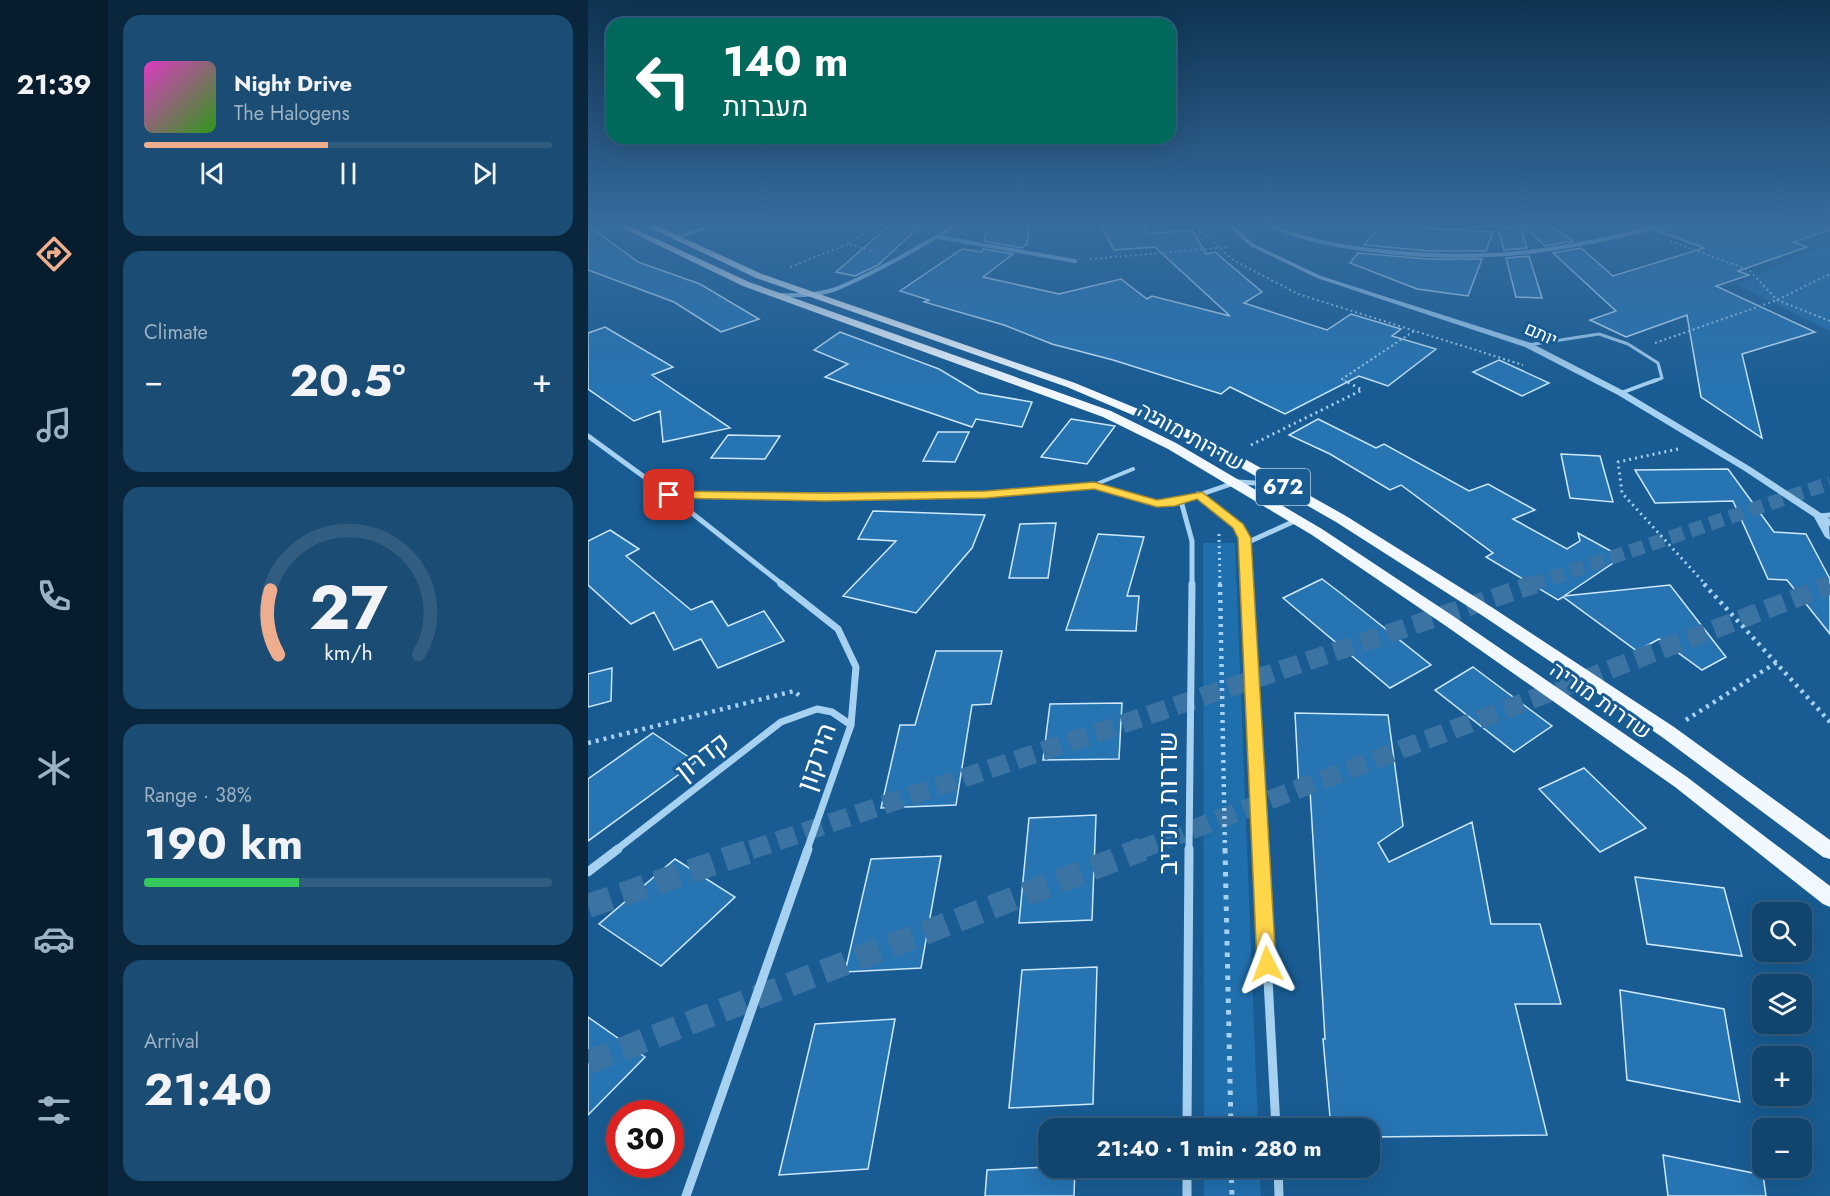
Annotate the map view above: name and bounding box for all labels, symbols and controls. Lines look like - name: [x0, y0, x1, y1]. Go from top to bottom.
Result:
- text: 140 m: [723, 31, 849, 92]
- icon: left: [624, 42, 702, 120]
- text: 21:39: [17, 65, 91, 104]
- text: Night Drive: [234, 67, 352, 99]
- text: מעברות: [723, 87, 808, 126]
- text: The Halogens: [234, 99, 350, 128]
- icon: previous: [196, 157, 229, 190]
- icon: pause: [332, 157, 365, 190]
- icon: next: [468, 157, 501, 190]
- icon: directions: [33, 233, 75, 275]
- street label: יותם: [1520, 315, 1562, 353]
- text: Climate: [144, 318, 208, 347]
- text: 20.5°: [289, 348, 406, 413]
- text: −: [144, 357, 163, 404]
- text: +: [532, 357, 552, 404]
- street label: שדרות מוריה: [1132, 394, 1250, 478]
- icon: music: [33, 404, 75, 446]
- pin: [643, 469, 694, 520]
- road number: 672: [1256, 469, 1310, 505]
- icon: arrive: [652, 478, 685, 511]
- text: 27: [309, 562, 388, 652]
- icon: phone: [33, 575, 75, 617]
- text: km/h: [324, 637, 372, 668]
- street label: שדרות מוריה: [1544, 653, 1658, 747]
- street label: הירקון: [786, 718, 846, 796]
- street label: קדרון: [666, 722, 738, 790]
- street label: שדרות הנדיב: [1148, 731, 1187, 875]
- icon: climate: [33, 747, 75, 789]
- text: Range · 38%: [144, 781, 252, 810]
- text: 190 km: [144, 811, 303, 876]
- map controls: [1752, 902, 1812, 1178]
- button: search: [1752, 902, 1812, 962]
- icon: car: [33, 918, 75, 960]
- position arrow: [1235, 932, 1299, 996]
- button: layers: [1752, 974, 1812, 1034]
- text: Arrival: [144, 1027, 199, 1056]
- button: +: [1752, 1046, 1812, 1106]
- text: 21:40: [144, 1057, 272, 1122]
- icon: filters: [33, 1089, 75, 1131]
- speed limit sign: 30: [606, 1100, 684, 1178]
- button: −: [1752, 1118, 1812, 1178]
- text: 21:40 · 1 min · 280 m: [1096, 1132, 1322, 1164]

